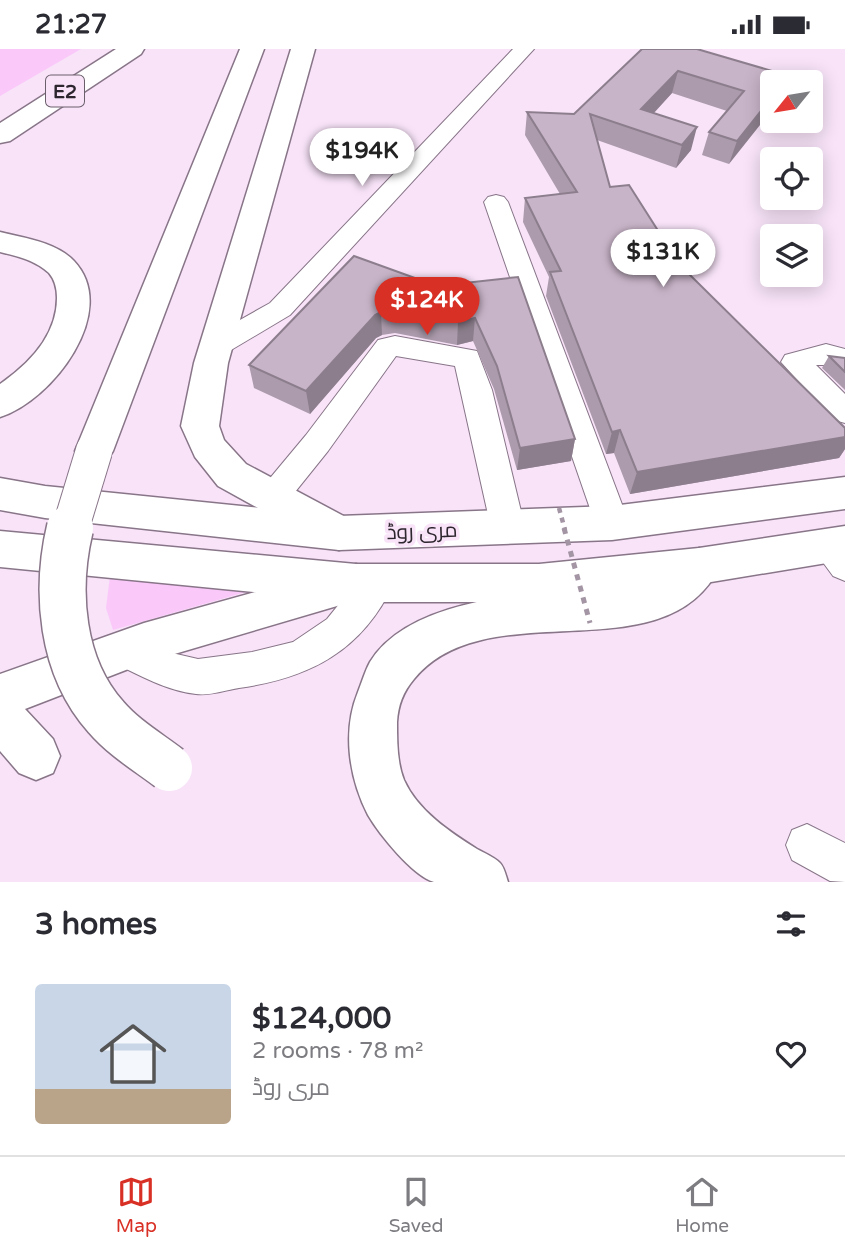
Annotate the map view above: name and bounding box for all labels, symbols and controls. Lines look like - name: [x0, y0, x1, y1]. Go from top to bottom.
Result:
- text: 21:27: [35, 9, 107, 40]
- north arrow: [760, 70, 822, 133]
- map controls: [760, 70, 823, 287]
- road number: E2: [46, 75, 84, 107]
- pin: $194K: [313, 129, 411, 188]
- text: $194K: [326, 137, 398, 165]
- button: locate: [760, 147, 823, 210]
- button: layers: [760, 224, 823, 287]
- pin: $131K: [614, 229, 712, 289]
- text: $131K: [627, 238, 699, 266]
- pin: $124K: [378, 278, 476, 337]
- text: $124K: [391, 286, 463, 314]
- street label: مری روڈ: [386, 518, 458, 545]
- icon: filters: [772, 905, 810, 943]
- text: 3 homes: [35, 906, 157, 943]
- text: $124,000: [252, 1000, 391, 1037]
- icon: home: [91, 1012, 175, 1096]
- icon: heart: [772, 1035, 810, 1073]
- text: 2 rooms · 78 m²: [252, 1037, 423, 1065]
- text: مری روڈ: [252, 1074, 330, 1102]
- tab: Map: [116, 1173, 157, 1237]
- tab: Saved: [389, 1173, 444, 1237]
- tab: Home: [675, 1173, 729, 1237]

